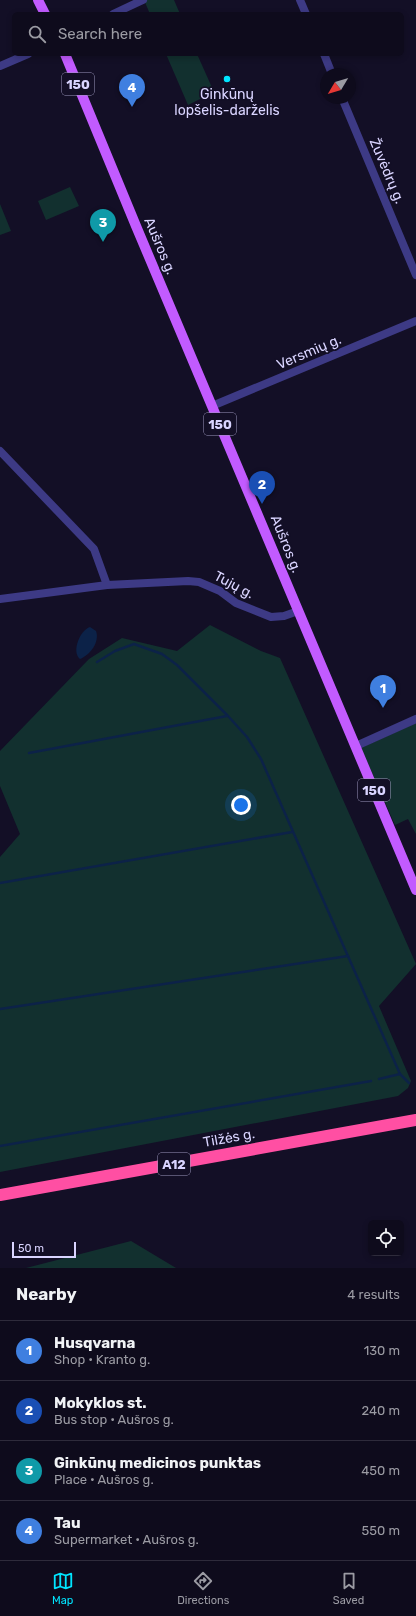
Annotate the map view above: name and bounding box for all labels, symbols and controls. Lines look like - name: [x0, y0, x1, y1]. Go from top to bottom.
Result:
- search box: [12, 12, 404, 56]
- icon: search: [26, 23, 48, 45]
- text: Search here: [58, 25, 142, 43]
- north arrow: [320, 68, 356, 104]
- road number: 150: [62, 73, 94, 95]
- pin: 4: [119, 74, 145, 107]
- marker: Ginkūnų lopšelis-darželis: [222, 74, 232, 84]
- place label: Ginkūnų lopšelis-darželis: [174, 86, 280, 119]
- street label: Žuvėdrų g.: [366, 135, 409, 206]
- pin: 3: [90, 209, 116, 242]
- street label: Aušros g.: [140, 215, 180, 277]
- street label: Versmių g.: [274, 331, 344, 373]
- road number: 150: [204, 413, 236, 435]
- pin: 2: [249, 471, 275, 504]
- street label: Aušros g.: [267, 513, 305, 575]
- street label: Tujų g.: [211, 567, 257, 603]
- pin: 1: [370, 675, 396, 708]
- road number: 150: [358, 779, 390, 801]
- your location: [231, 795, 251, 815]
- street label: Tilžės g.: [202, 1125, 256, 1151]
- road number: A12: [158, 1153, 190, 1175]
- map controls: [368, 1220, 404, 1256]
- button: locate: [368, 1220, 404, 1256]
- scale bar: [12, 1240, 76, 1259]
- text: 50 m: [18, 1242, 44, 1255]
- text: Nearby: [16, 1284, 77, 1304]
- text: 4 results: [347, 1287, 400, 1302]
- text: Husqvarna: [54, 1334, 135, 1352]
- text: 1: [26, 1343, 32, 1358]
- text: 130 m: [364, 1343, 400, 1358]
- text: Shop · Kranto g.: [54, 1352, 150, 1367]
- text: Mokyklos st.: [54, 1394, 147, 1412]
- text: 2: [25, 1403, 33, 1418]
- text: 240 m: [361, 1403, 400, 1418]
- text: Bus stop · Aušros g.: [54, 1412, 174, 1427]
- text: Ginkūnų medicinos punktas: [54, 1454, 261, 1472]
- text: 3: [25, 1463, 33, 1478]
- text: 450 m: [361, 1463, 400, 1478]
- text: Place · Aušros g.: [54, 1472, 154, 1487]
- text: Tau: [54, 1514, 81, 1532]
- text: 4: [25, 1523, 33, 1538]
- text: 550 m: [362, 1523, 400, 1538]
- text: Supermarket · Aušros g.: [54, 1532, 199, 1547]
- tab: Map: [52, 1570, 74, 1607]
- tab: Directions: [177, 1570, 229, 1607]
- tab: Saved: [333, 1570, 364, 1607]

